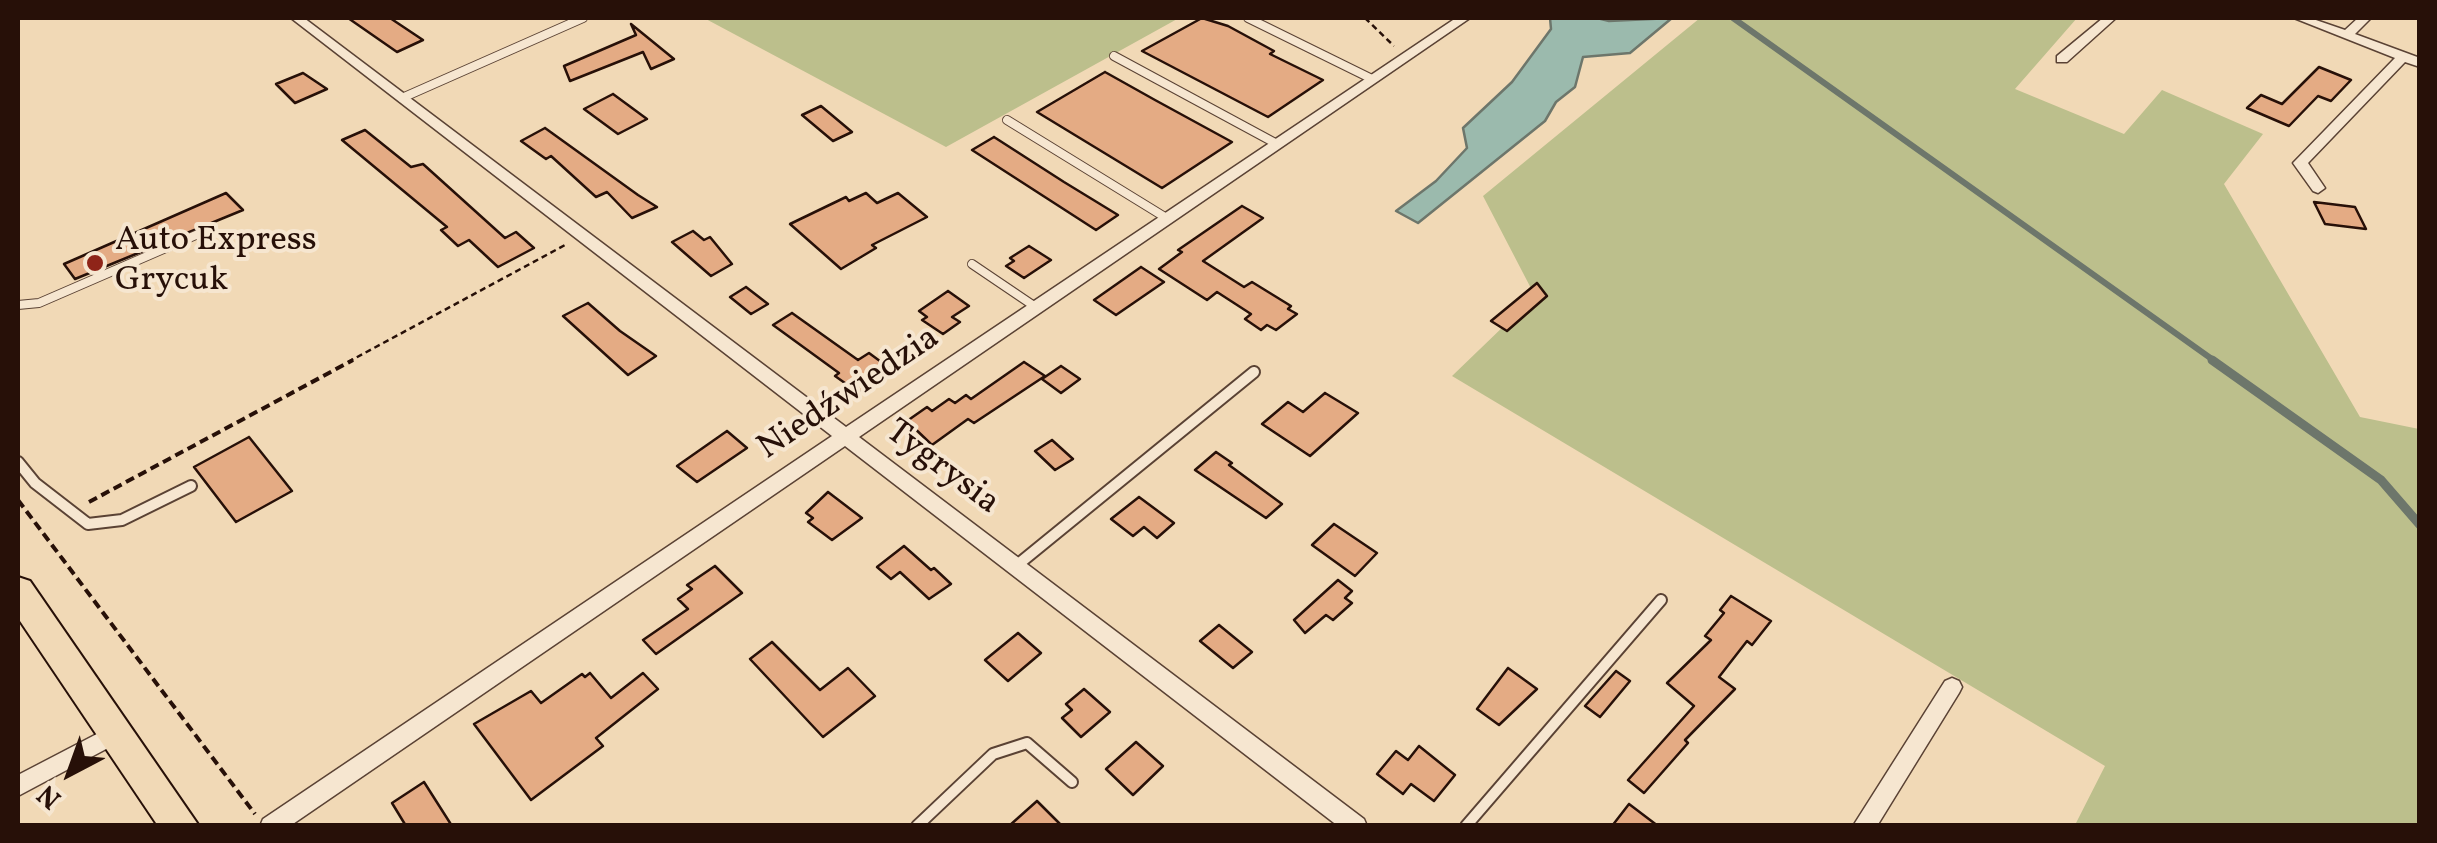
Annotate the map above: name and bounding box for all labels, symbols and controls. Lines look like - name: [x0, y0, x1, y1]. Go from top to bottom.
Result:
- place label: Auto Express Grycuk: [115, 222, 317, 304]
- marker: Auto Express Grycuk: [84, 252, 106, 274]
- street label: Niedźwiedzia: [751, 319, 949, 471]
- street label: Tygrysia: [876, 412, 1006, 526]
- north arrow: [20, 723, 120, 823]
- text: N: [30, 775, 70, 817]

